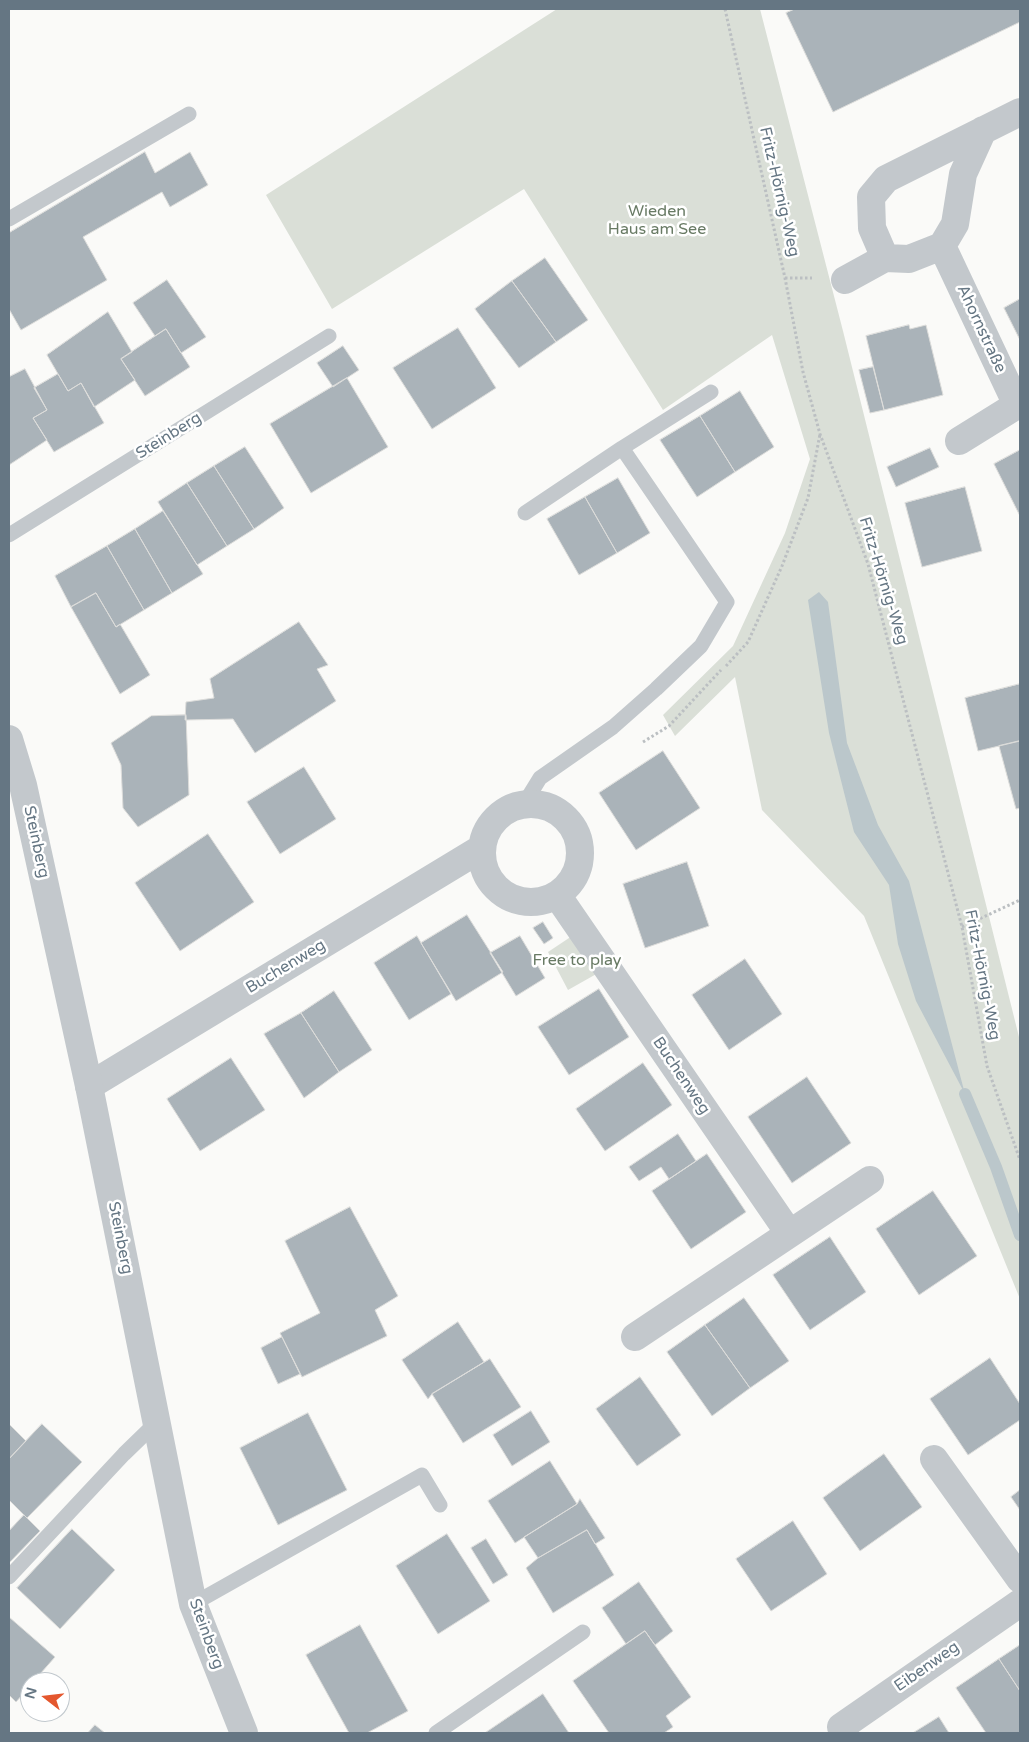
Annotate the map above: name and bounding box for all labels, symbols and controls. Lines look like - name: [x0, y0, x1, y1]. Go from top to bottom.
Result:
- street label: Fritz-Hörnig-Weg: [755, 125, 803, 259]
- park label: Wieden Haus am See: [608, 202, 706, 240]
- street label: Ahornstraße: [952, 282, 1010, 376]
- street label: Steinberg: [133, 408, 205, 464]
- street label: Fritz-Hörnig-Weg: [854, 515, 912, 647]
- street label: Steinberg: [19, 804, 53, 880]
- street label: Fritz-Hörnig-Weg: [960, 908, 1004, 1042]
- street label: Buchenweg: [243, 936, 329, 998]
- park label: Free to play: [533, 951, 621, 971]
- street label: Buchenweg: [648, 1034, 714, 1118]
- street label: Steinberg: [104, 1200, 136, 1276]
- street label: Steinberg: [184, 1596, 228, 1672]
- street label: Eibenweg: [891, 1638, 963, 1696]
- north arrow: [20, 1672, 70, 1722]
- text: N: [21, 1685, 41, 1701]

